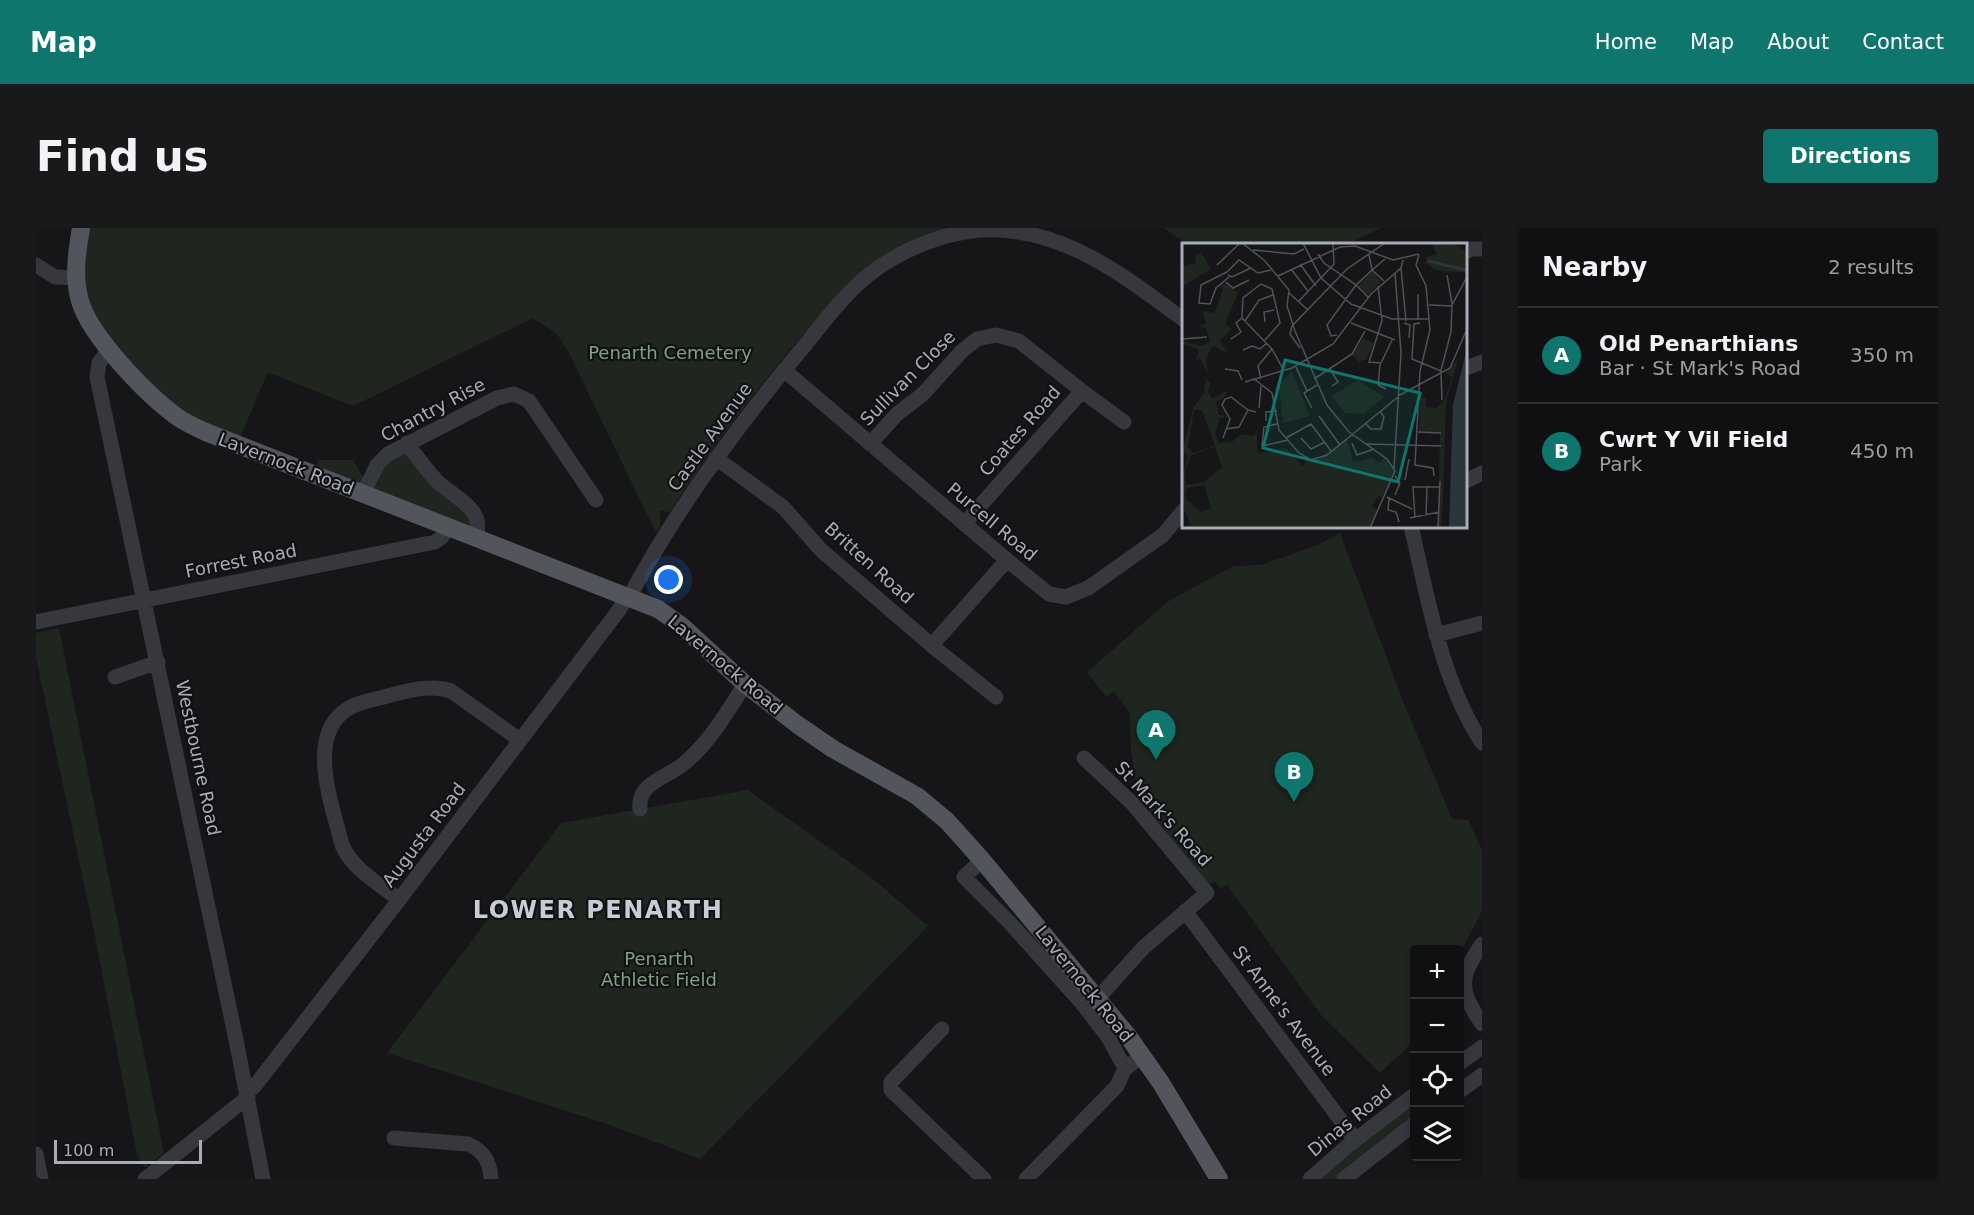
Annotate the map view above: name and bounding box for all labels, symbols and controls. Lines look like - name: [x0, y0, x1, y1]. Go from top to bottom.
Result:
- text: Map: [30, 26, 97, 59]
- text: Home: [1595, 30, 1657, 54]
- text: Map: [1690, 30, 1734, 54]
- text: About: [1767, 30, 1829, 54]
- text: Contact: [1862, 30, 1944, 54]
- button: Directions: [1763, 129, 1938, 183]
- text: Find us: [36, 132, 209, 181]
- inset map: [1182, 243, 1467, 528]
- text: Nearby: [1542, 252, 1647, 282]
- text: 2 results: [1828, 255, 1914, 279]
- street label: Sullivan Close: [856, 326, 960, 430]
- text: Old Penarthians: [1599, 331, 1798, 356]
- park label: Penarth Cemetery: [588, 342, 752, 363]
- text: A: [1554, 343, 1569, 367]
- text: 350 m: [1850, 343, 1914, 367]
- text: Bar · St Mark's Road: [1599, 356, 1801, 380]
- street label: Chantry Rise: [377, 373, 489, 446]
- street label: Castle Avenue: [663, 378, 756, 495]
- street label: Coates Road: [975, 381, 1065, 480]
- text: Cwrt Y Vil Field: [1599, 427, 1788, 452]
- street label: Lavernock Road: [215, 428, 357, 499]
- text: B: [1554, 439, 1569, 463]
- text: 450 m: [1850, 439, 1914, 463]
- text: Park: [1599, 452, 1642, 476]
- street label: Purcell Road: [943, 478, 1042, 565]
- street label: Britten Road: [821, 517, 918, 608]
- street label: Forrest Road: [183, 539, 298, 582]
- your location: [654, 565, 683, 594]
- street label: Lavernock Road: [664, 610, 787, 719]
- street label: Westbourne Road: [172, 678, 225, 838]
- pin: A: [1136, 710, 1176, 760]
- pin: B: [1274, 752, 1314, 802]
- street label: St Mark's Road: [1111, 757, 1216, 870]
- street label: Augusta Road: [378, 778, 470, 891]
- district label: LOWER PENARTH: [473, 896, 723, 924]
- street label: Lavernock Road: [1031, 921, 1138, 1046]
- street label: St Anne's Avenue: [1229, 942, 1340, 1080]
- map controls: [1410, 945, 1464, 1161]
- button: +: [1410, 945, 1464, 999]
- park label: Penarth Athletic Field: [601, 948, 717, 990]
- button: −: [1410, 999, 1464, 1053]
- button: locate: [1410, 1053, 1464, 1107]
- street label: Dinas Road: [1304, 1080, 1396, 1161]
- button: layers: [1410, 1107, 1464, 1161]
- scale bar: [54, 1137, 202, 1164]
- text: 100 m: [63, 1141, 114, 1160]

